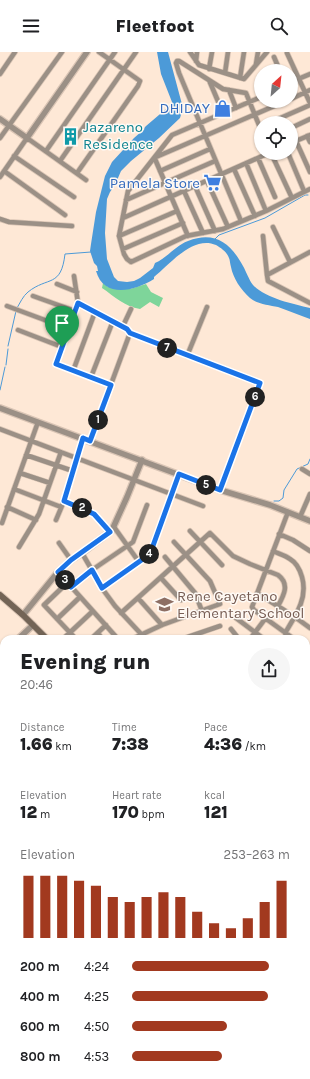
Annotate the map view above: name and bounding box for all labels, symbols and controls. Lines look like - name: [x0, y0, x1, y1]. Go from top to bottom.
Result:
- icon: menu: [20, 15, 42, 37]
- text: Fleetfoot: [115, 15, 195, 37]
- icon: search: [268, 15, 290, 37]
- north arrow: [254, 64, 298, 108]
- map controls: [254, 64, 298, 160]
- shop icon: DHIDAY: [213, 98, 233, 118]
- place label: DHIDAY: [160, 99, 211, 117]
- button: locate: [254, 116, 298, 160]
- place label: Jazareno Residence: [83, 118, 153, 153]
- building icon: Jazareno Residence: [60, 126, 80, 146]
- supermarket icon: Pamela Store: [203, 173, 223, 193]
- place label: Pamela Store: [110, 174, 200, 192]
- pin: [45, 306, 79, 347]
- icon: arrive: [51, 312, 73, 334]
- pin: 7: [157, 338, 177, 358]
- text: 7: [164, 341, 170, 354]
- pin: 6: [245, 387, 265, 407]
- text: 6: [252, 390, 258, 403]
- pin: 1: [88, 410, 108, 430]
- text: 1: [96, 413, 100, 426]
- pin: 5: [196, 475, 216, 495]
- text: 5: [203, 478, 209, 491]
- pin: 2: [72, 498, 92, 518]
- text: 2: [79, 501, 85, 514]
- pin: 4: [139, 544, 159, 564]
- text: 4: [146, 547, 152, 560]
- pin: 3: [55, 570, 75, 590]
- text: 3: [62, 573, 68, 586]
- place label: Rene Cayetano Elementary School: [177, 587, 304, 622]
- school or university icon: Rene Cayetano Elementary School: [154, 595, 174, 615]
- button: share: [248, 648, 290, 690]
- text: Evening run: [20, 649, 150, 675]
- text: 20:46: [20, 677, 53, 692]
- text: Distance: [20, 721, 64, 734]
- text: Time: [112, 721, 137, 734]
- text: Pace: [204, 721, 227, 734]
- text: 1.66: [20, 734, 53, 754]
- text: 7:38: [112, 734, 149, 754]
- text: 4:36: [204, 734, 242, 754]
- text: km: [53, 740, 72, 753]
- text: /km: [242, 740, 266, 753]
- text: Elevation: [20, 789, 67, 802]
- text: Heart rate: [112, 789, 162, 802]
- text: kcal: [204, 789, 225, 802]
- text: 12: [20, 802, 37, 822]
- text: 170: [112, 802, 139, 822]
- text: 121: [204, 802, 228, 822]
- text: m: [37, 808, 50, 821]
- text: bpm: [139, 808, 165, 821]
- text: Elevation: [20, 847, 75, 862]
- text: 253–263 m: [223, 847, 290, 862]
- text: 200 m: [20, 959, 60, 974]
- text: 4:24: [84, 959, 109, 974]
- text: 400 m: [20, 989, 60, 1004]
- text: 4:25: [84, 989, 109, 1004]
- text: 600 m: [20, 1019, 60, 1034]
- text: 4:50: [84, 1019, 109, 1034]
- text: 800 m: [20, 1049, 60, 1064]
- text: 4:53: [84, 1049, 109, 1064]

